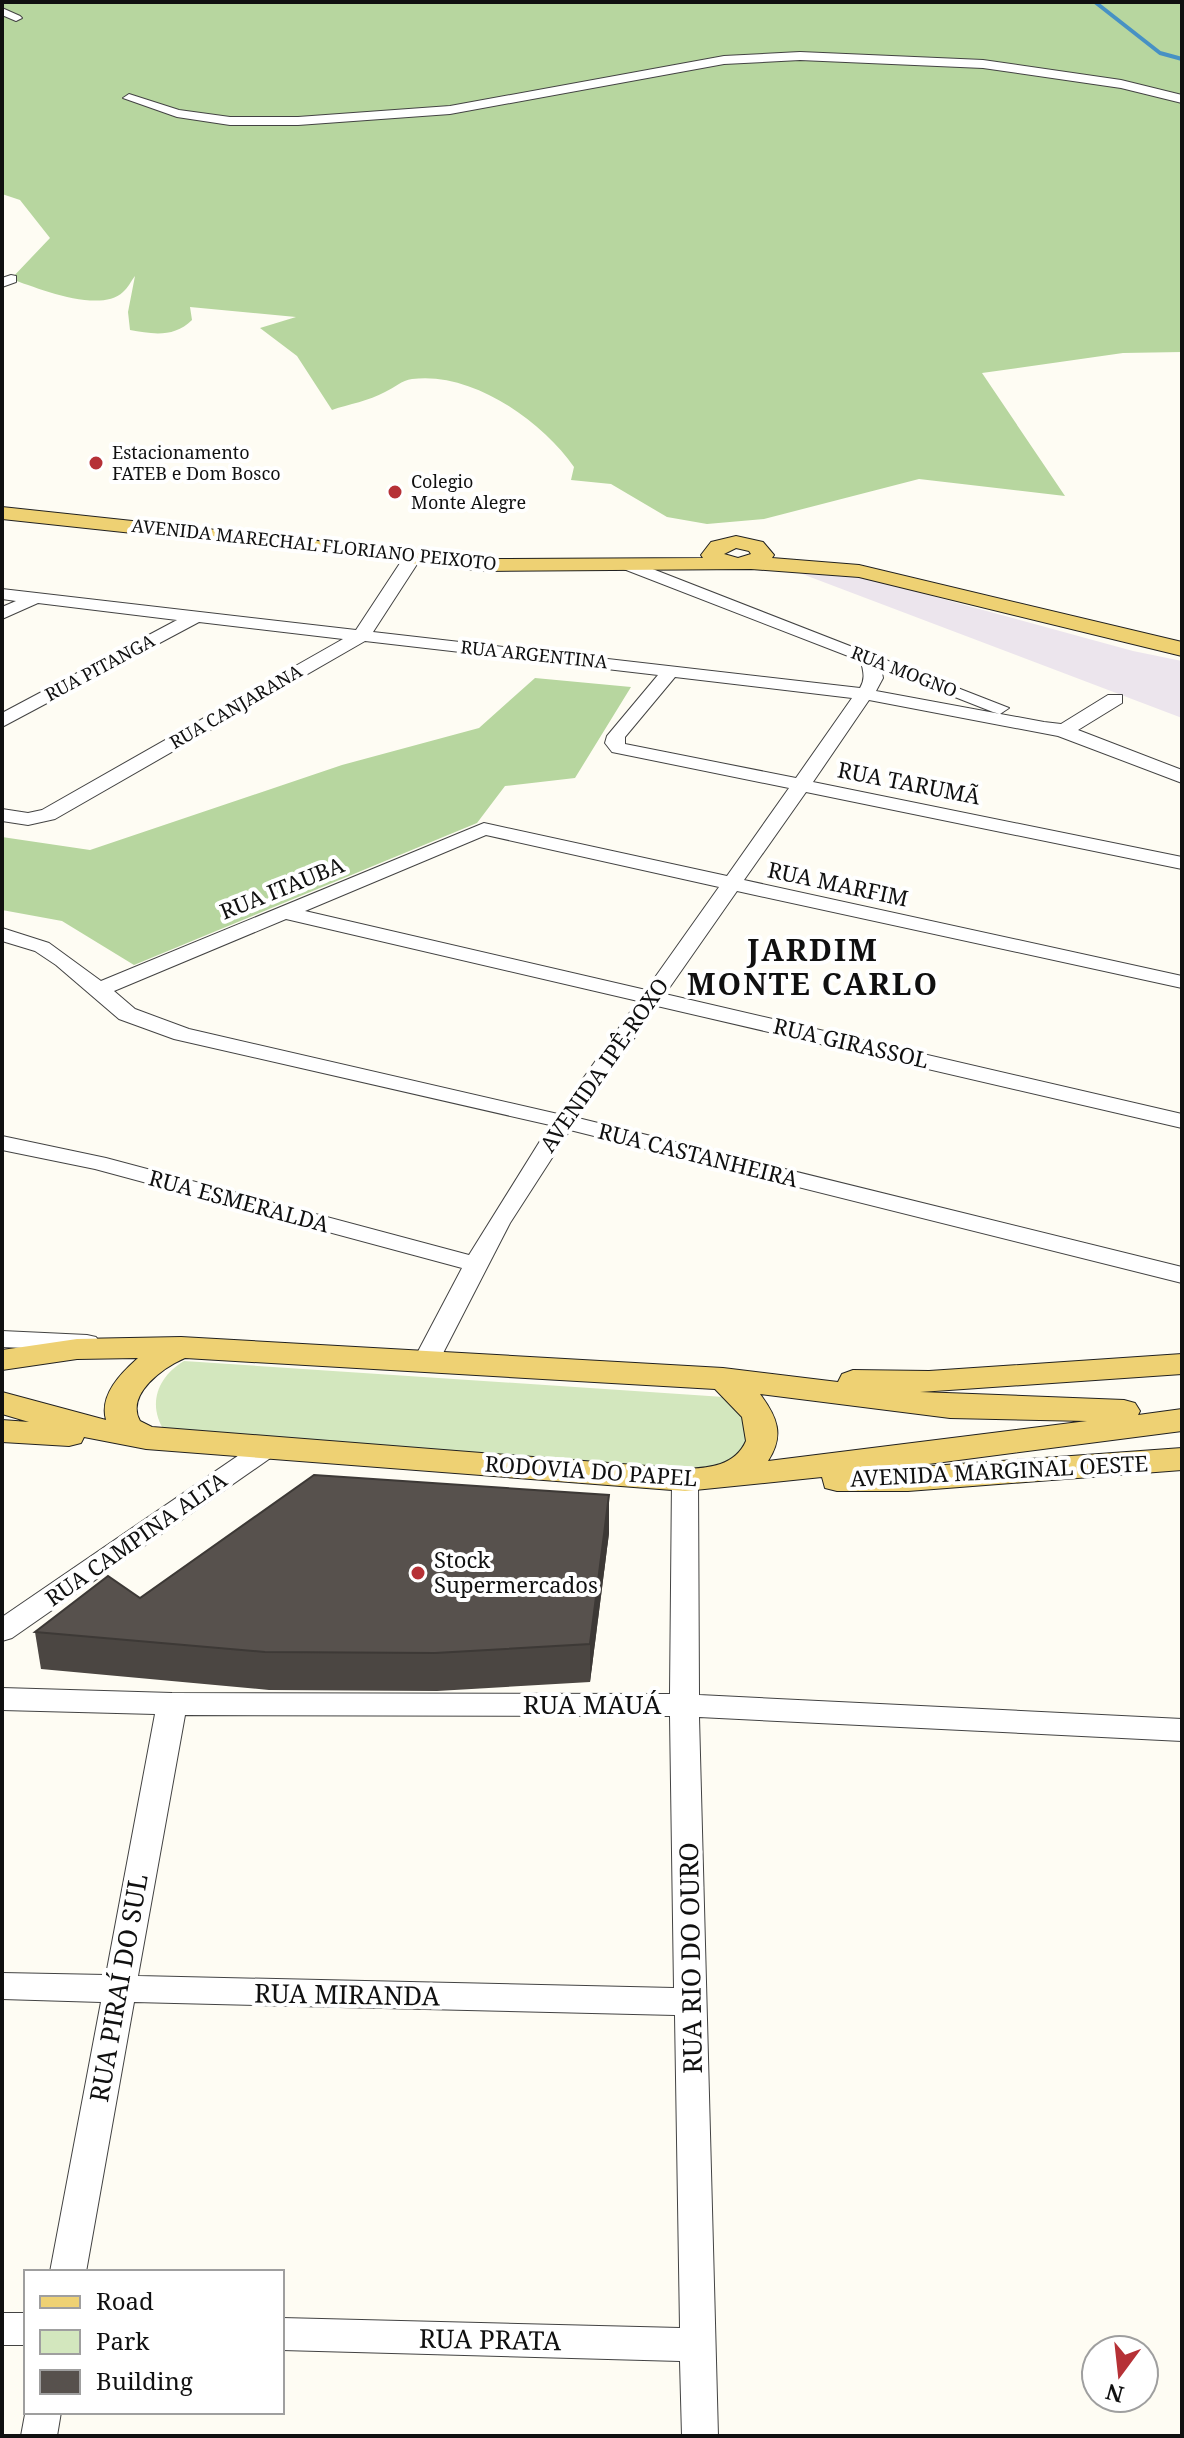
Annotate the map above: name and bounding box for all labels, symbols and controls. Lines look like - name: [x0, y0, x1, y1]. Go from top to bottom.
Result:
- place label: Estacionamento FATEB e Dom Bosco: [112, 440, 281, 485]
- marker: Estacionamento FATEB e Dom Bosco: [87, 454, 105, 472]
- place label: Colegio Monte Alegre: [411, 469, 526, 514]
- marker: Colegio Monte Alegre: [386, 483, 404, 501]
- street label: AVENIDA MARECHAL FLORIANO PEIXOTO: [130, 513, 498, 575]
- street label: RUA PITANGA: [40, 628, 159, 706]
- street label: RUA ARGENTINA: [459, 634, 609, 674]
- street label: RUA MOGNO: [848, 640, 961, 702]
- street label: RUA CANJARANA: [165, 658, 306, 754]
- street label: RUA TARUMÃ: [835, 753, 983, 811]
- street label: RUA ITAUBA: [215, 848, 349, 926]
- street label: RUA MARFIM: [765, 853, 911, 913]
- district label: JARDIM MONTE CARLO: [687, 929, 939, 1004]
- street label: AVENIDA IPÊ-ROXO: [532, 971, 675, 1157]
- street label: RUA GIRASSOL: [771, 1010, 932, 1074]
- street label: RUA CASTANHEIRA: [595, 1115, 802, 1193]
- street label: RUA ESMERALDA: [146, 1162, 333, 1239]
- street label: AVENIDA MARGINAL OESTE: [849, 1447, 1149, 1493]
- street label: RODOVIA DO PAPEL: [484, 1448, 698, 1492]
- street label: RUA CAMPINA ALTA: [39, 1464, 233, 1612]
- place label: Stock Supermercados: [434, 1544, 598, 1599]
- marker: Stock Supermercados: [409, 1564, 427, 1582]
- street label: RUA MAUÁ: [523, 1686, 662, 1722]
- street label: RUA RIO DO OURO: [670, 1842, 710, 2074]
- street label: RUA PIRAÍ DO SUL: [80, 1871, 156, 2105]
- street label: RUA MIRANDA: [254, 1974, 441, 2014]
- legend: [24, 2270, 284, 2414]
- text: Road: [96, 2284, 154, 2317]
- street label: RUA PRATA: [419, 2320, 562, 2358]
- text: Park: [96, 2324, 150, 2357]
- north arrow: [1080, 2334, 1160, 2414]
- text: Building: [96, 2364, 193, 2397]
- text: N: [1102, 2378, 1127, 2411]

